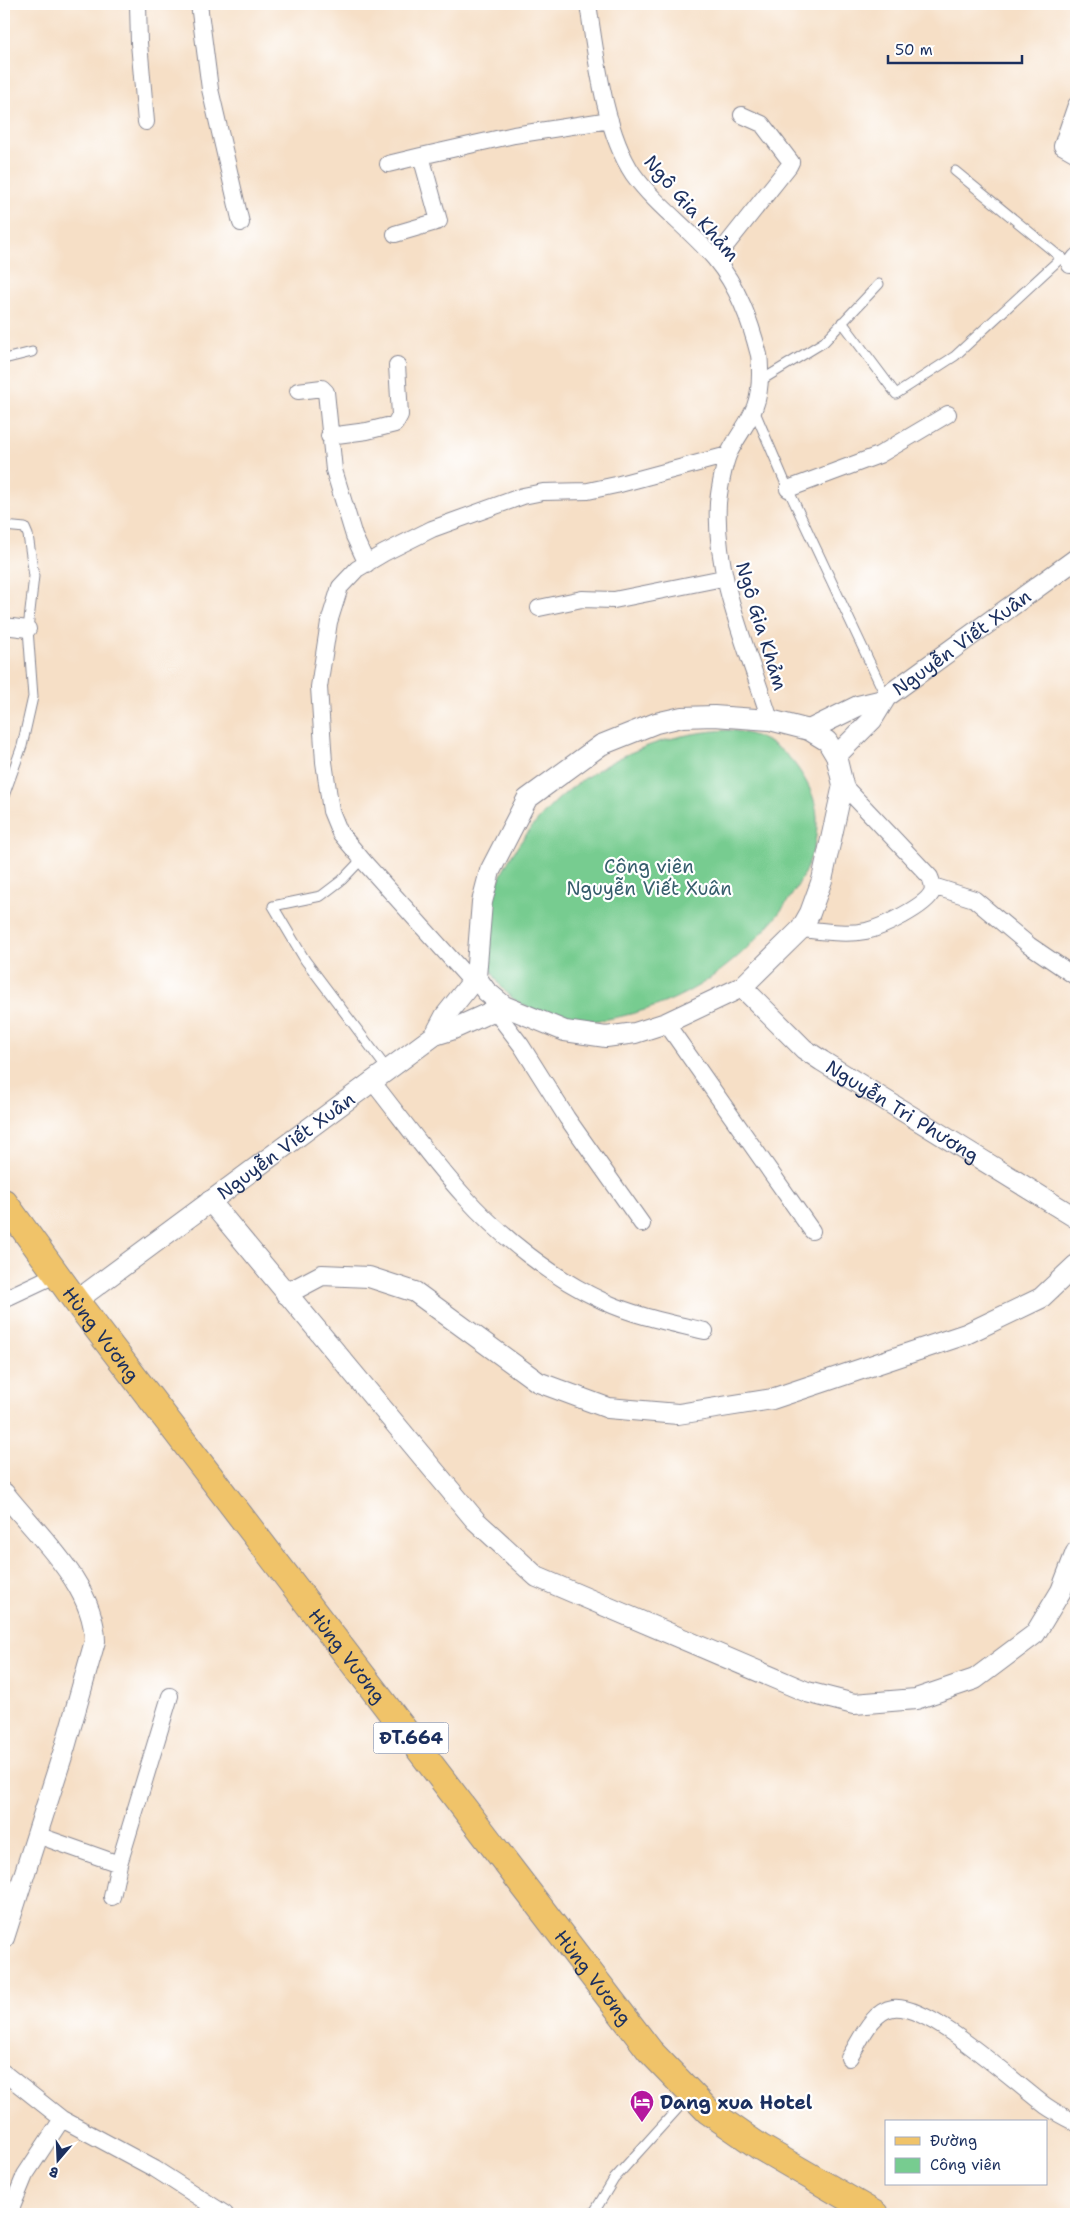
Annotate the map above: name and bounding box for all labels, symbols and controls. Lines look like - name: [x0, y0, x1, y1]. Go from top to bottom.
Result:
- scale bar: [888, 32, 1021, 64]
- text: 50 m: [895, 40, 933, 60]
- street label: Ngô Gia Khảm: [638, 150, 745, 267]
- street label: Ngô Gia Khảm: [730, 559, 793, 694]
- street label: Nguyễn Viết Xuân: [887, 584, 1036, 701]
- park label: Công viên Nguyễn Viết Xuân: [566, 854, 732, 901]
- street label: Nguyễn Tri Phương: [821, 1054, 984, 1168]
- street label: Nguyễn Viết Xuân: [212, 1087, 360, 1205]
- street label: Hùng Vương: [57, 1282, 145, 1387]
- street label: Hùng Vương: [303, 1603, 391, 1708]
- road number: ĐT.664: [374, 1722, 448, 1754]
- street label: Hùng Vương: [549, 1925, 637, 2030]
- hotel icon: Dang xua Hotel: [629, 2089, 655, 2123]
- place label: Dang xua Hotel: [660, 2090, 813, 2115]
- legend: [885, 2120, 1048, 2186]
- text: Đường: [930, 2131, 977, 2151]
- north arrow: [32, 2136, 82, 2186]
- text: Công viên: [930, 2155, 1001, 2175]
- text: B: [46, 2162, 61, 2182]

